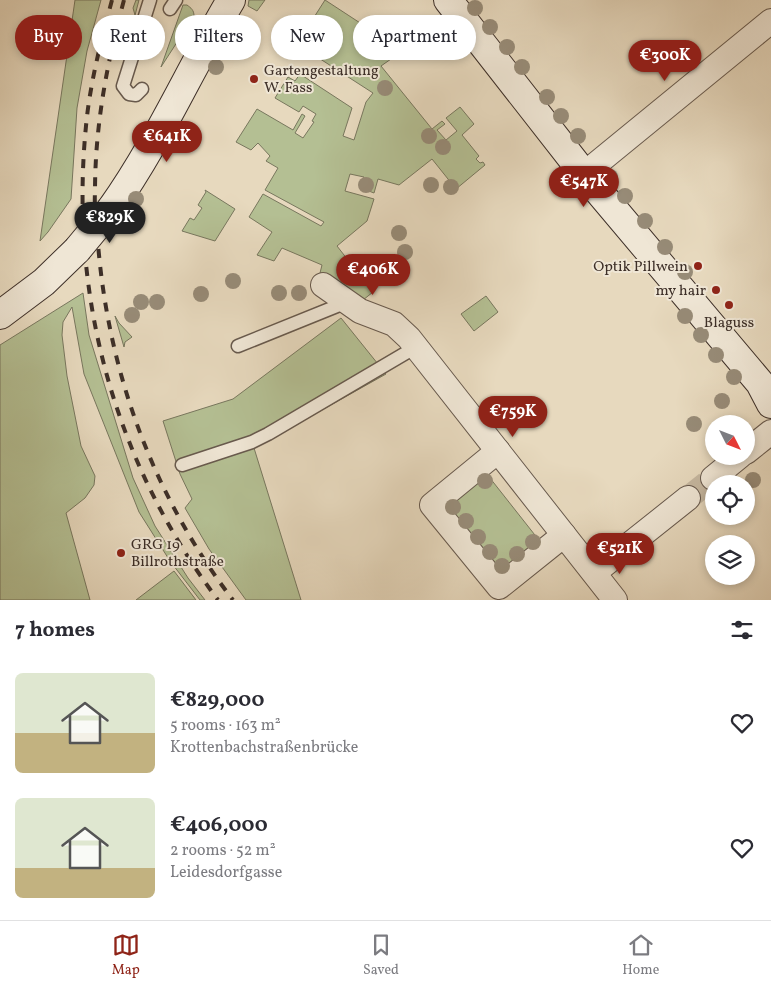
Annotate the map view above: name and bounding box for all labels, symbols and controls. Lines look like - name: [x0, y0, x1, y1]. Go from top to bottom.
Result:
- chip: Buy: [15, 15, 82, 60]
- chip: Rent: [92, 15, 165, 60]
- chip: Filters: [175, 15, 261, 60]
- chip: New: [271, 15, 343, 60]
- chip: Apartment: [353, 15, 476, 60]
- pin: €300K: [630, 39, 700, 82]
- text: €300K: [639, 45, 691, 67]
- place label: Gartengestaltung W. Fass: [264, 61, 379, 99]
- marker: Gartengestaltung W. Fass: [248, 73, 260, 85]
- pin: €641K: [132, 120, 202, 163]
- text: €641K: [143, 126, 191, 148]
- pin: €547K: [549, 166, 619, 208]
- text: €547K: [560, 171, 608, 193]
- pin: €829K: [75, 202, 145, 244]
- text: €829K: [85, 207, 135, 229]
- pin: €406K: [338, 254, 408, 296]
- place label: Optik Pillwein: [593, 257, 688, 278]
- text: €406K: [347, 259, 399, 281]
- marker: Optik Pillwein: [692, 260, 704, 272]
- place label: my hair: [655, 281, 706, 302]
- marker: my hair: [710, 284, 722, 296]
- marker: Blaguss: [723, 299, 735, 311]
- place label: Blaguss: [704, 313, 754, 334]
- pin: €759K: [478, 396, 548, 438]
- text: €759K: [489, 401, 537, 423]
- north arrow: [705, 415, 755, 465]
- map controls: [705, 415, 755, 585]
- button: locate: [705, 475, 755, 525]
- pin: €521K: [585, 532, 655, 575]
- place label: GRG 19 Billrothstraße: [131, 535, 224, 573]
- button: layers: [705, 535, 755, 585]
- text: €521K: [597, 538, 643, 560]
- marker: GRG 19 Billrothstraße: [115, 547, 127, 559]
- text: 7 homes: [15, 616, 95, 645]
- icon: filters: [728, 616, 756, 644]
- text: €829,000: [170, 686, 264, 715]
- icon: home: [55, 693, 115, 753]
- icon: heart: [728, 709, 756, 737]
- text: 5 rooms · 163 m²: [170, 715, 281, 737]
- text: Krottenbachstraßenbrücke: [170, 737, 358, 759]
- text: €406,000: [170, 811, 268, 840]
- icon: home: [55, 818, 115, 878]
- icon: heart: [728, 834, 756, 862]
- text: 2 rooms · 52 m²: [170, 840, 276, 862]
- text: Leidesdorfgasse: [170, 862, 282, 884]
- tab: Map: [112, 931, 140, 980]
- tab: Saved: [363, 931, 399, 980]
- tab: Home: [622, 931, 659, 980]

